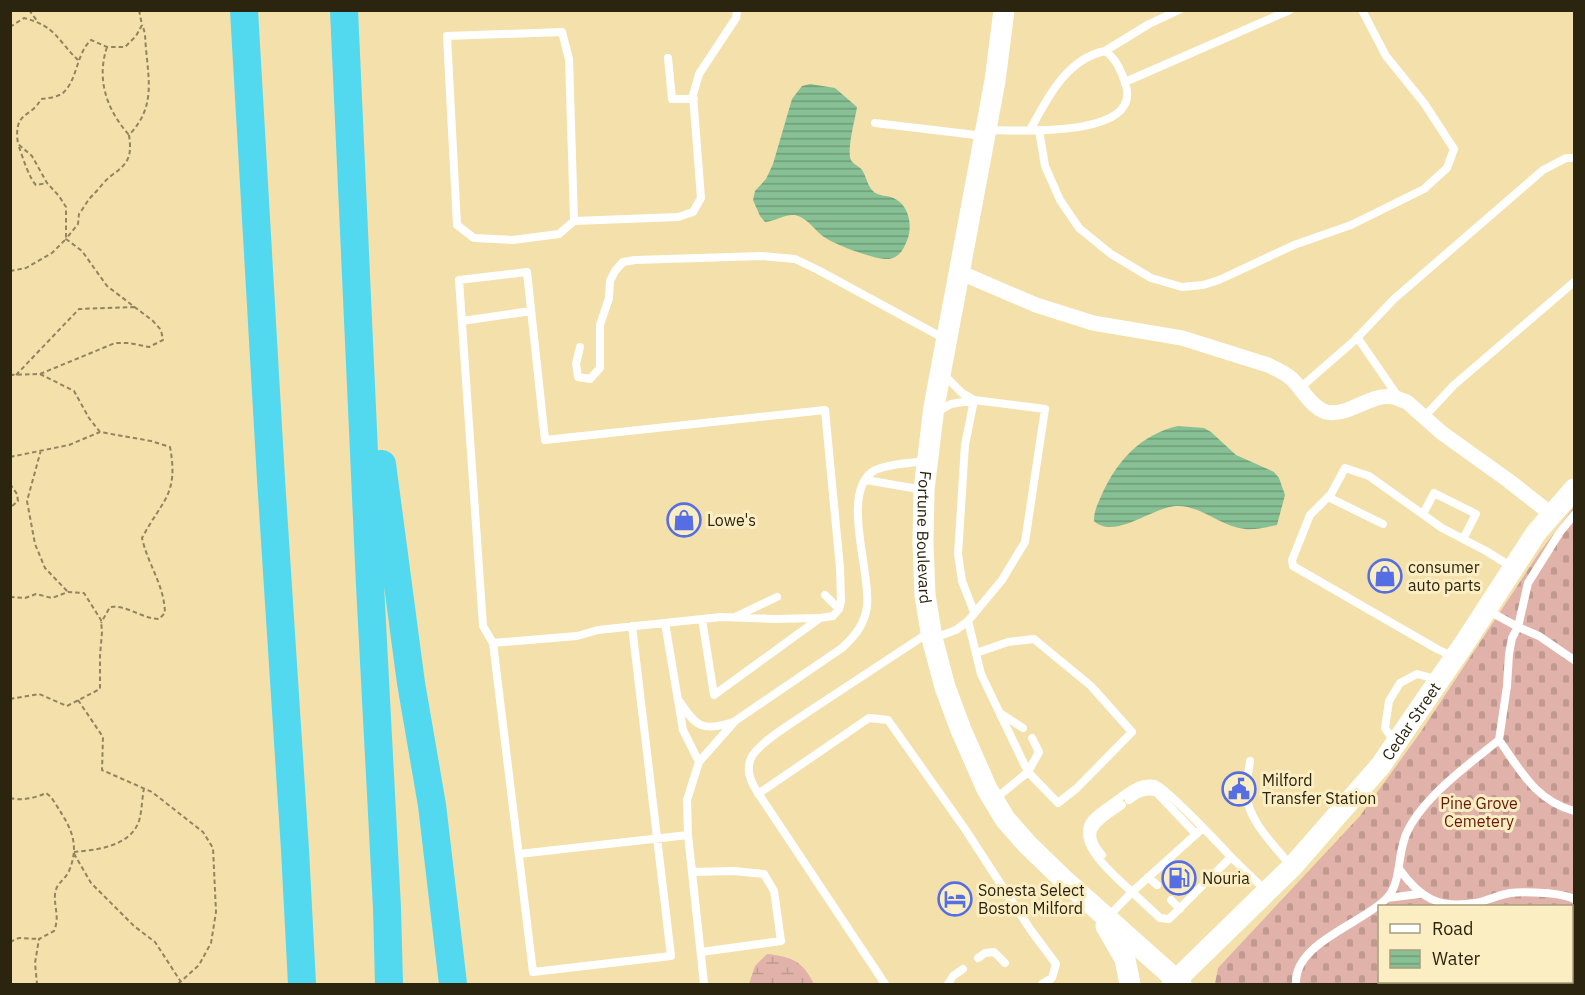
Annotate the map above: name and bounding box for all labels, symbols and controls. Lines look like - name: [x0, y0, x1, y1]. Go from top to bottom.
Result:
- street label: Fortune Boulevard: [913, 470, 936, 605]
- shop icon: Lowe's: [666, 502, 702, 538]
- place label: Lowe's: [707, 510, 756, 530]
- place label: consumer auto parts: [1408, 557, 1481, 595]
- shop icon: consumer auto parts: [1367, 558, 1403, 594]
- street label: Cedar Street: [1377, 678, 1445, 764]
- place label: Milford Transfer Station: [1262, 770, 1376, 808]
- public building icon: Milford Transfer Station: [1221, 771, 1257, 807]
- park label: Pine Grove Cemetery: [1440, 793, 1518, 831]
- fuel station icon: Nouria: [1161, 860, 1197, 896]
- place label: Nouria: [1202, 868, 1250, 888]
- place label: Sonesta Select Boston Milford: [978, 880, 1085, 918]
- hotel icon: Sonesta Select Boston Milford: [937, 881, 973, 917]
- legend: [1378, 905, 1573, 983]
- text: Road: [1432, 917, 1473, 940]
- text: Water: [1432, 947, 1481, 970]

